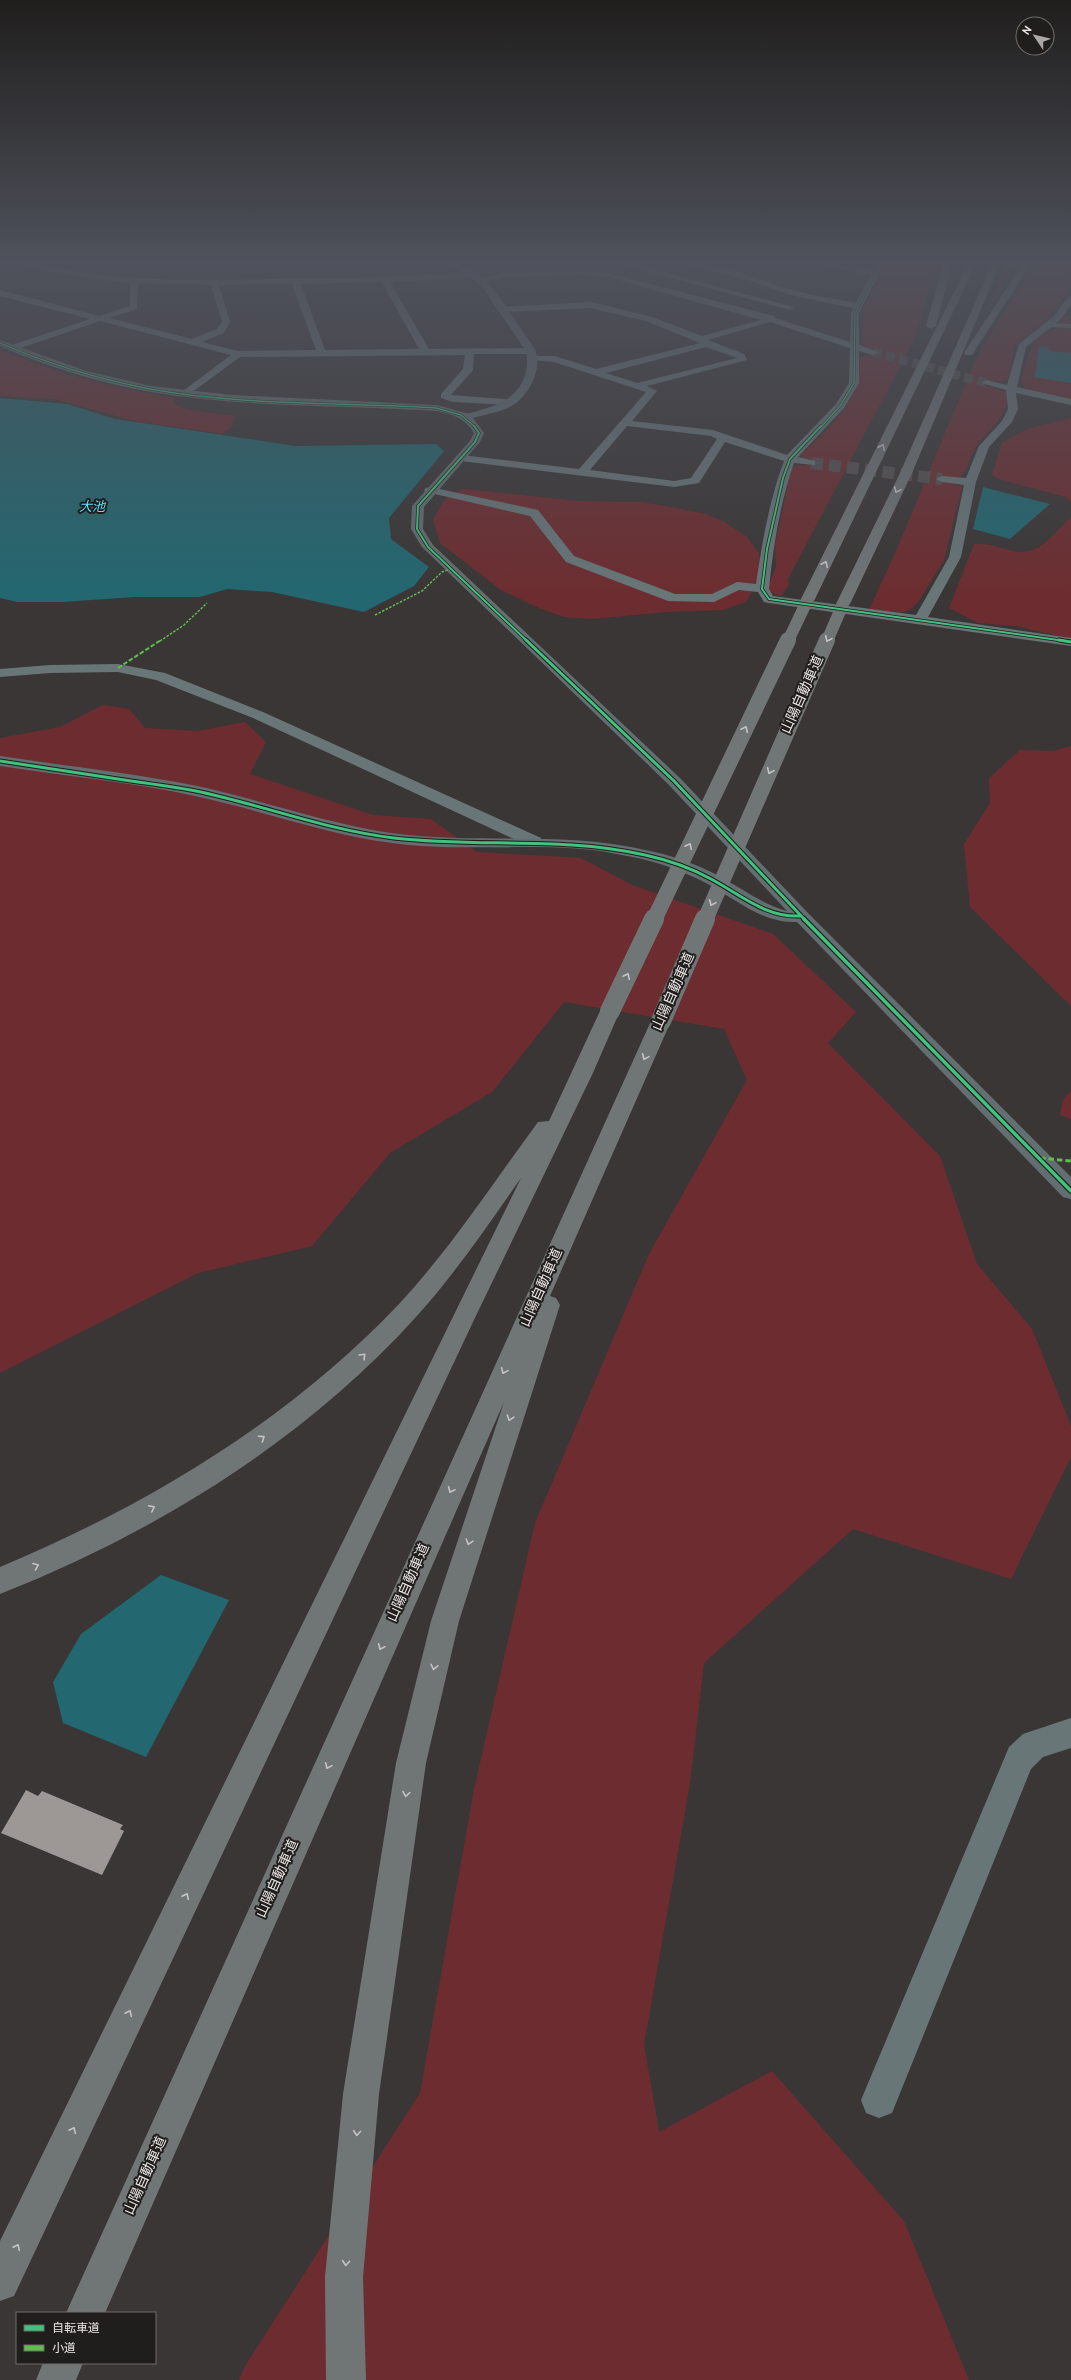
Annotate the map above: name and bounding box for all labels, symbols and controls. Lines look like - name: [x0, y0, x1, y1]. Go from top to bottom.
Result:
- north arrow: [1015, 16, 1055, 56]
- text: N: [1020, 24, 1036, 38]
- one-way arrow: [877, 444, 885, 452]
- one-way arrow: [894, 486, 902, 493]
- water label: 大池: [79, 500, 107, 516]
- one-way arrow: [820, 561, 828, 569]
- one-way arrow: [825, 635, 833, 643]
- street label: 山陽自動車道: [778, 653, 828, 737]
- one-way arrow: [740, 726, 748, 733]
- one-way arrow: [767, 767, 775, 775]
- one-way arrow: [684, 843, 692, 850]
- one-way arrow: [709, 900, 717, 907]
- street label: 山陽自動車道: [649, 950, 699, 1034]
- one-way arrow: [622, 972, 629, 980]
- one-way arrow: [642, 1052, 650, 1060]
- street label: 山陽自動車道: [517, 1246, 567, 1330]
- one-way arrow: [358, 1354, 365, 1361]
- one-way arrow: [501, 1367, 509, 1375]
- one-way arrow: [506, 1415, 514, 1422]
- one-way arrow: [257, 1436, 264, 1443]
- one-way arrow: [448, 1485, 456, 1493]
- one-way arrow: [148, 1505, 156, 1513]
- one-way arrow: [465, 1538, 474, 1545]
- street label: 山陽自動車道: [384, 1541, 434, 1625]
- one-way arrow: [33, 1563, 40, 1571]
- one-way arrow: [378, 1643, 386, 1650]
- one-way arrow: [430, 1664, 438, 1670]
- one-way arrow: [325, 1761, 333, 1769]
- one-way arrow: [402, 1791, 411, 1797]
- street label: 山陽自動車道: [253, 1837, 303, 1921]
- one-way arrow: [181, 1892, 189, 1900]
- one-way arrow: [124, 2009, 132, 2017]
- one-way arrow: [68, 2127, 76, 2134]
- one-way arrow: [353, 2130, 362, 2136]
- street label: 山陽自動車道: [121, 2134, 171, 2218]
- one-way arrow: [12, 2244, 20, 2251]
- one-way arrow: [341, 2260, 350, 2266]
- legend: [16, 2312, 156, 2364]
- text: 自転車道: [52, 2321, 100, 2337]
- text: 小道: [52, 2341, 76, 2357]

